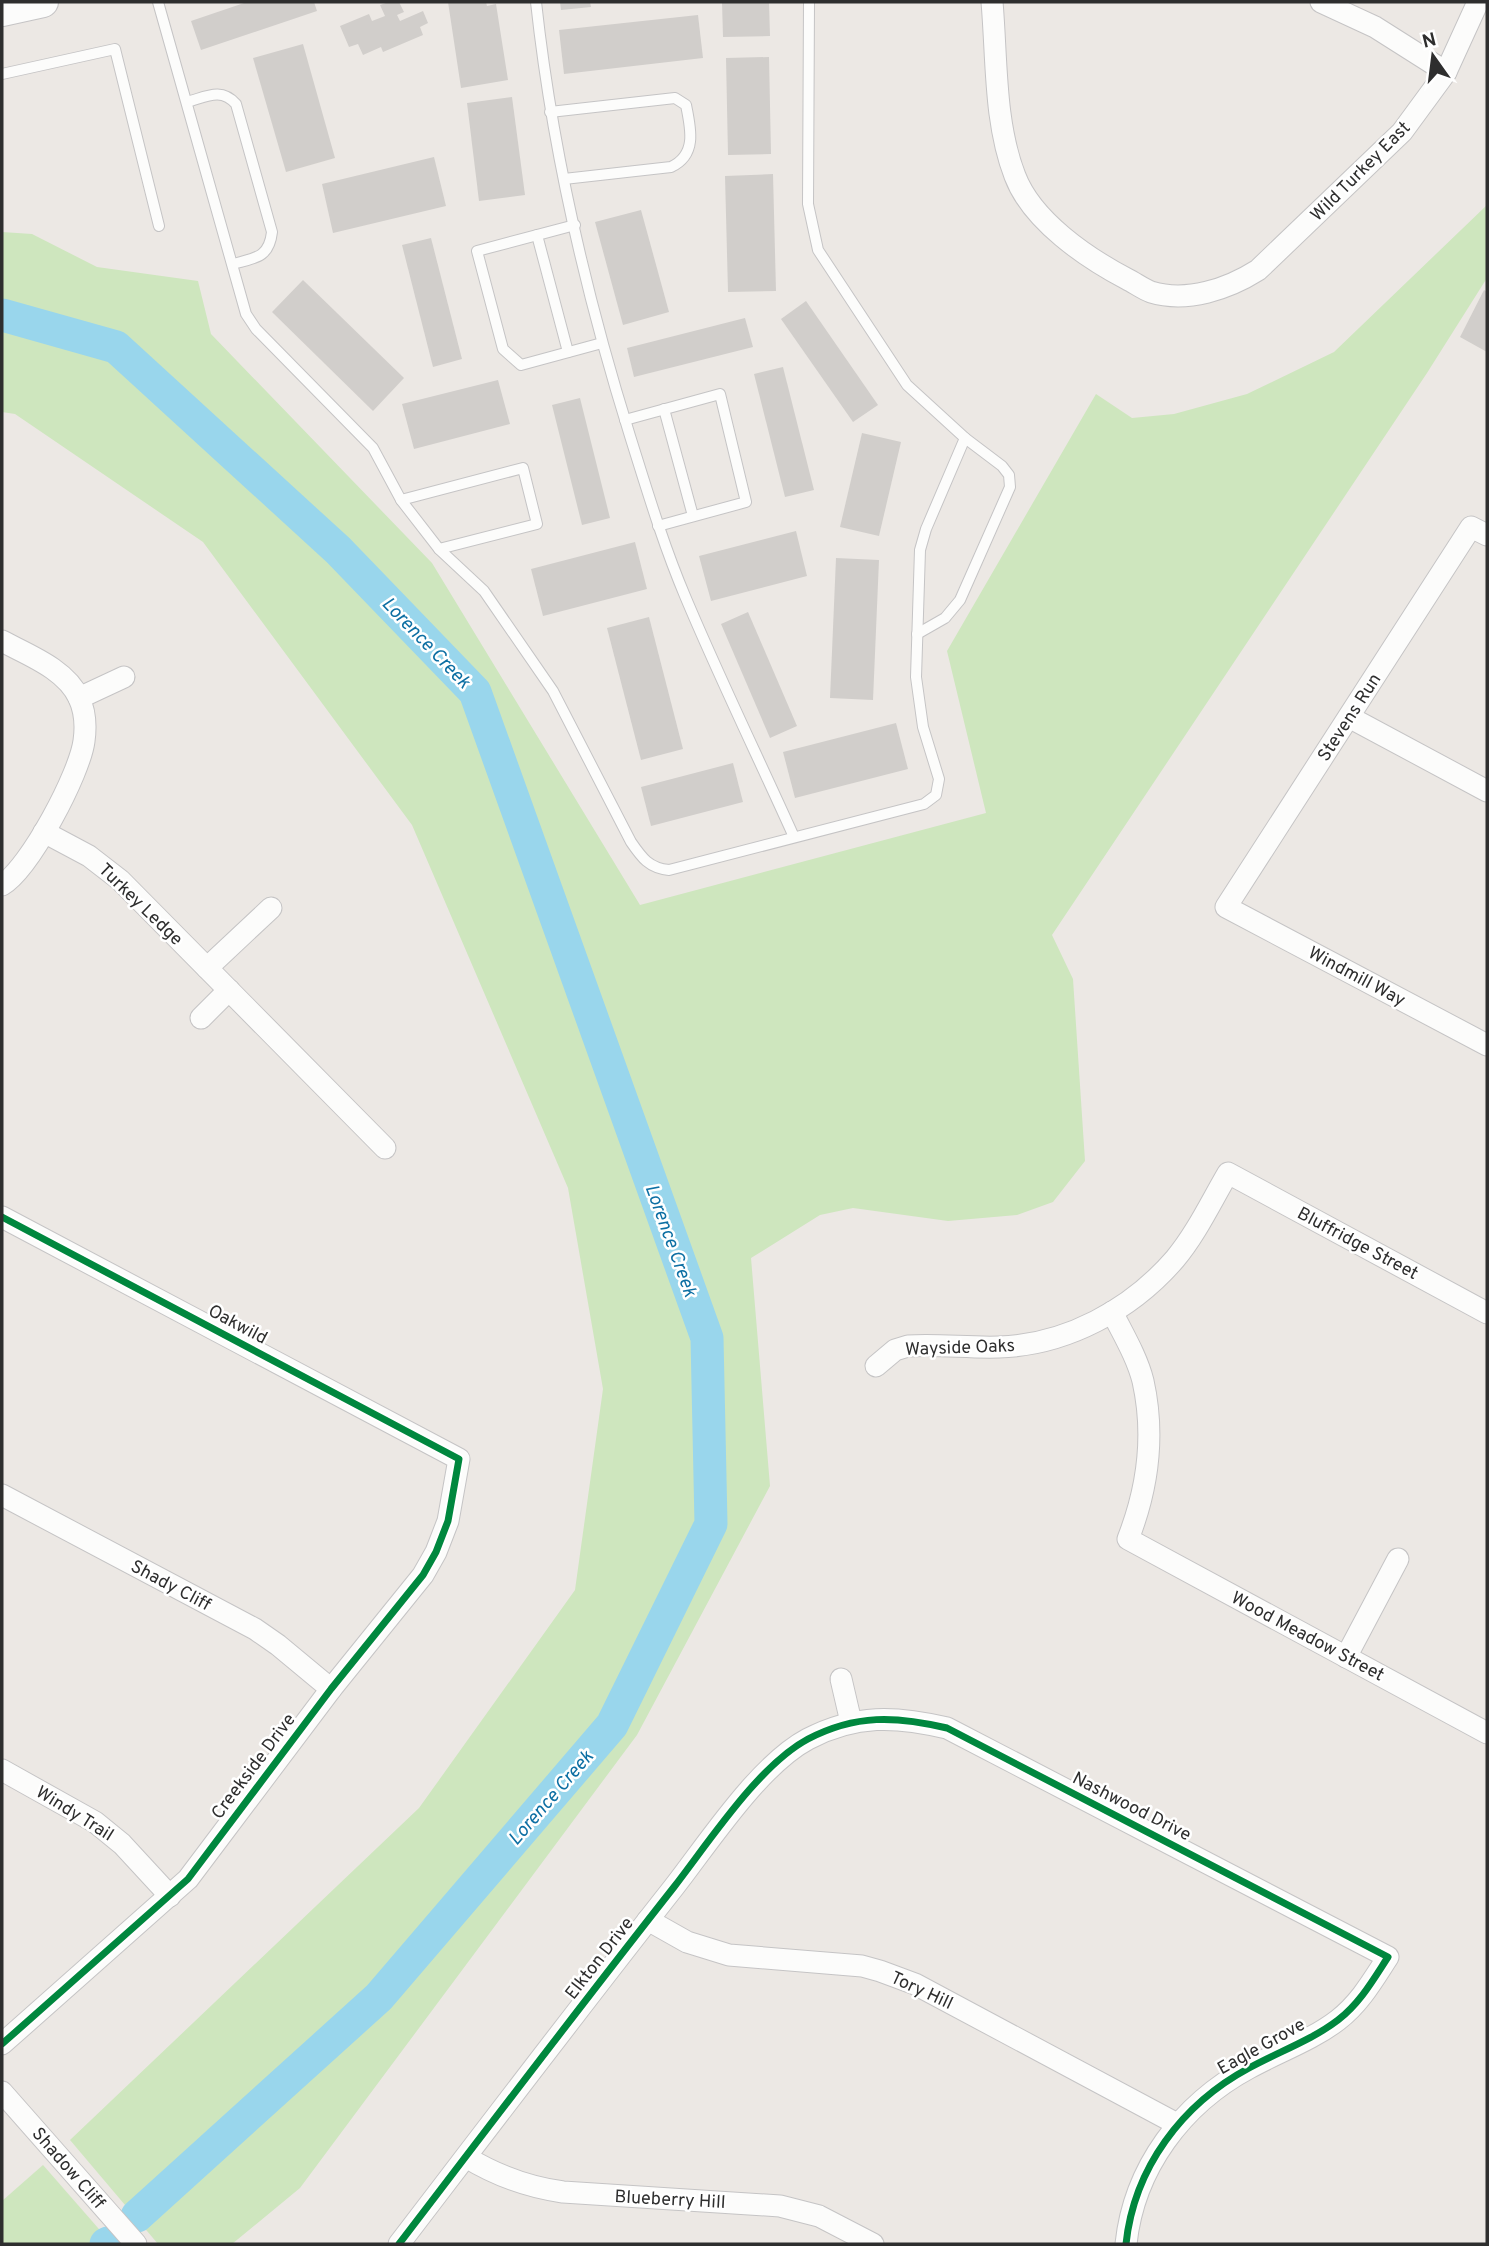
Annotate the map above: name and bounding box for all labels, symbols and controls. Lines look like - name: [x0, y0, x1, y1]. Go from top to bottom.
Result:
- north arrow: [1398, 21, 1468, 91]
- text: N: [1420, 28, 1439, 55]
- street label: Wild Turkey East: [1306, 117, 1416, 227]
- water label: Lorence Creek: [376, 593, 476, 695]
- street label: Stevens Run: [1313, 669, 1387, 766]
- street label: Turkey Ledge: [93, 859, 187, 951]
- street label: Windmill Way: [1304, 942, 1409, 1013]
- water label: Lorence Creek: [639, 1181, 702, 1301]
- street label: Bluffridge Street: [1293, 1203, 1422, 1286]
- street label: Oakwild: [204, 1300, 271, 1350]
- street label: Wayside Oaks: [905, 1335, 1016, 1362]
- street label: Shady Cliff: [126, 1556, 214, 1617]
- street label: Wood Meadow Street: [1227, 1587, 1388, 1687]
- street label: Creekside Drive: [207, 1709, 302, 1824]
- water label: Lorence Creek: [504, 1746, 600, 1851]
- street label: Nashwood Drive: [1068, 1767, 1195, 1847]
- street label: Windy Trail: [31, 1781, 117, 1847]
- street label: Elkton Drive: [561, 1913, 640, 2005]
- street label: Tory Hill: [886, 1967, 956, 2016]
- street label: Eagle Grove: [1214, 2014, 1310, 2081]
- street label: Shadow Cliff: [26, 2123, 110, 2215]
- street label: Blueberry Hill: [614, 2186, 726, 2215]

